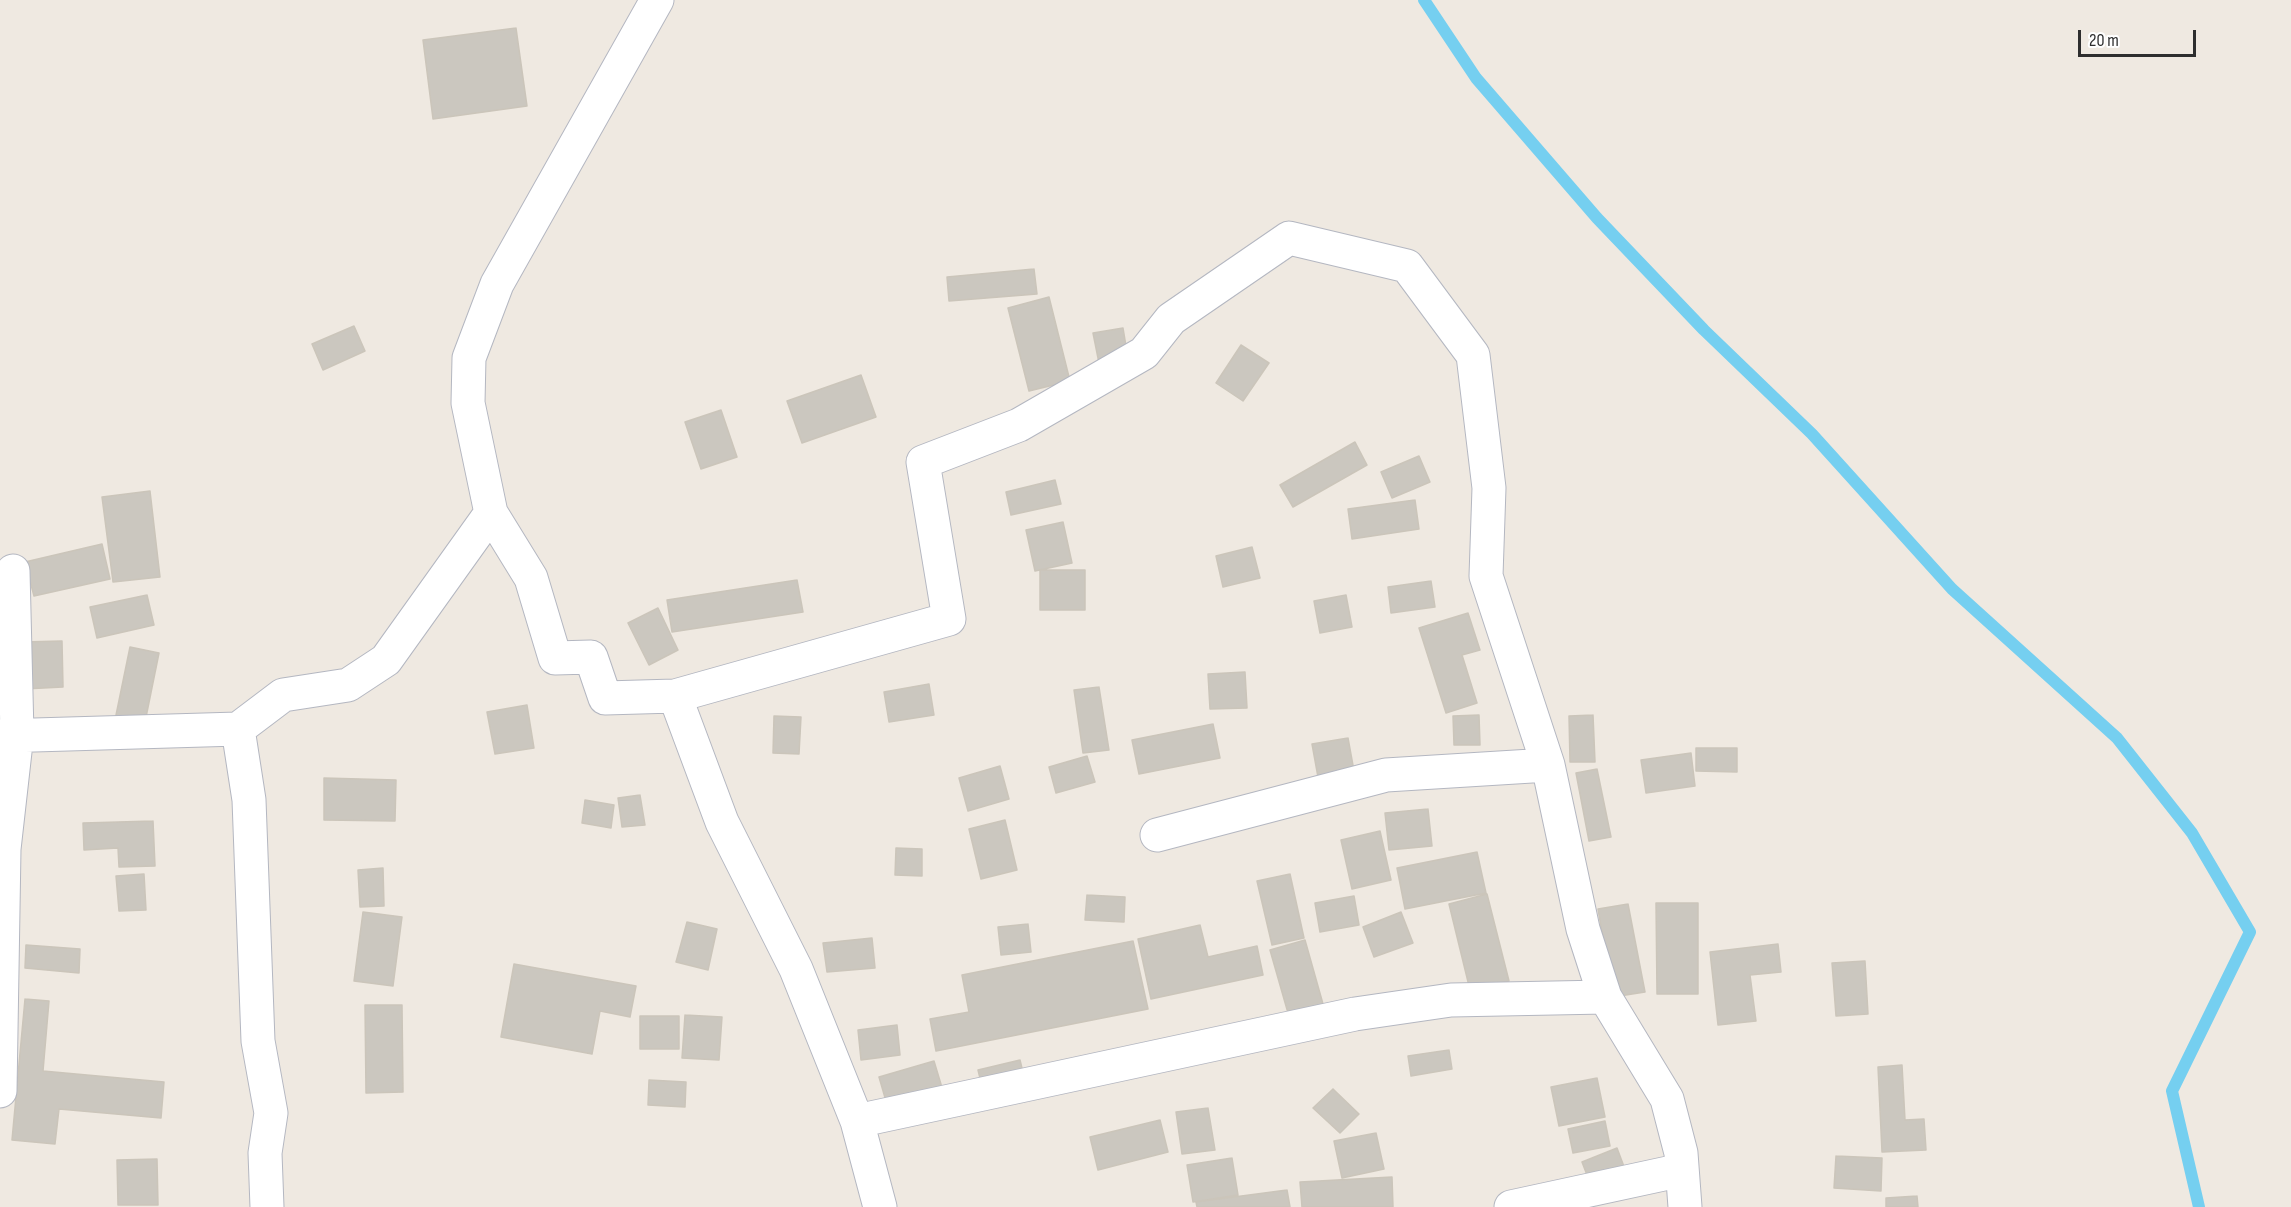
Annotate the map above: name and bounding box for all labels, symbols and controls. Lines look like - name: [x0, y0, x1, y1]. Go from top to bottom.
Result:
- scale bar: [2081, 18, 2200, 56]
- text: 20 m: [2089, 30, 2119, 51]

